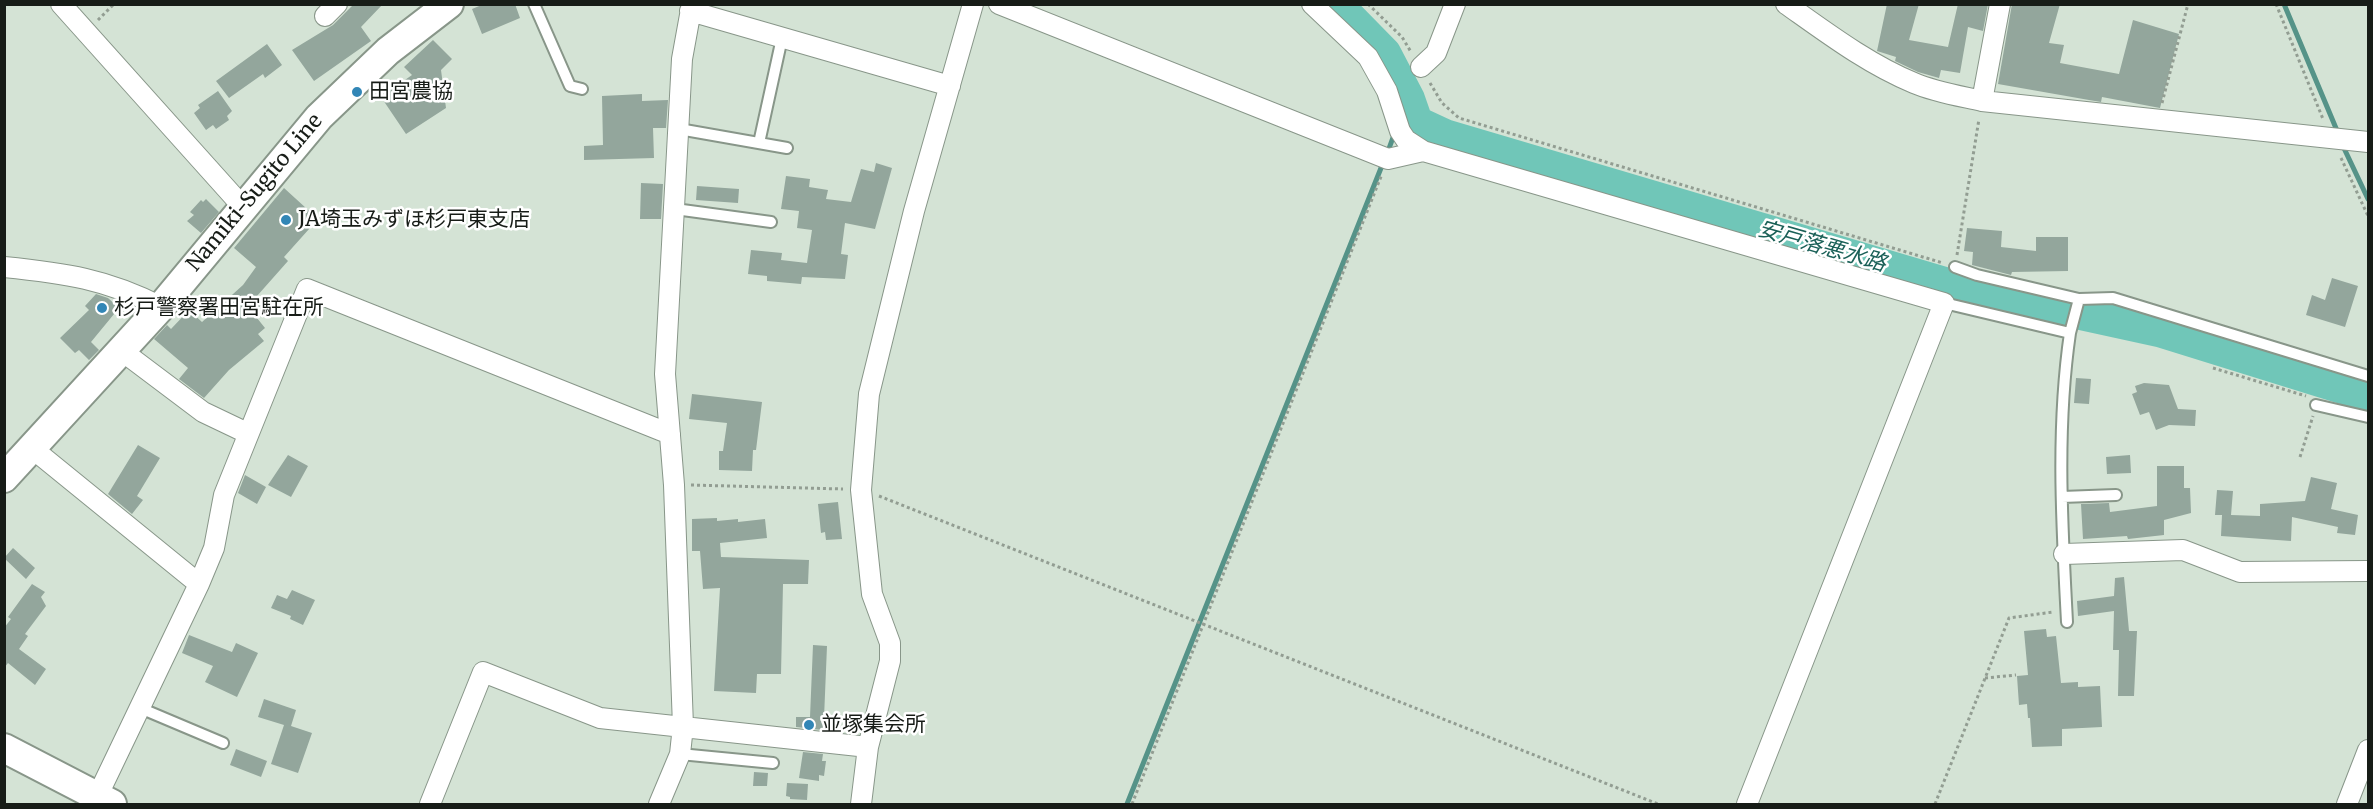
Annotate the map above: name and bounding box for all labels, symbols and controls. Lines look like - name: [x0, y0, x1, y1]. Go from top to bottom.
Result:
- place label: 田宮農協: [369, 79, 453, 105]
- marker: 田宮農協: [350, 85, 364, 99]
- street label: Namiki-Sugito Line: [182, 109, 328, 277]
- place label: JA埼玉みずほ杉戸東支店: [298, 207, 530, 233]
- marker: JA埼玉みずほ杉戸東支店: [279, 213, 293, 227]
- water label: 安戸落悪水路: [1755, 216, 1889, 278]
- place label: 杉戸警察署田宮駐在所: [114, 295, 324, 321]
- marker: 杉戸警察署田宮駐在所: [95, 301, 109, 315]
- place label: 並塚集会所: [821, 712, 926, 738]
- marker: 並塚集会所: [802, 718, 816, 732]

